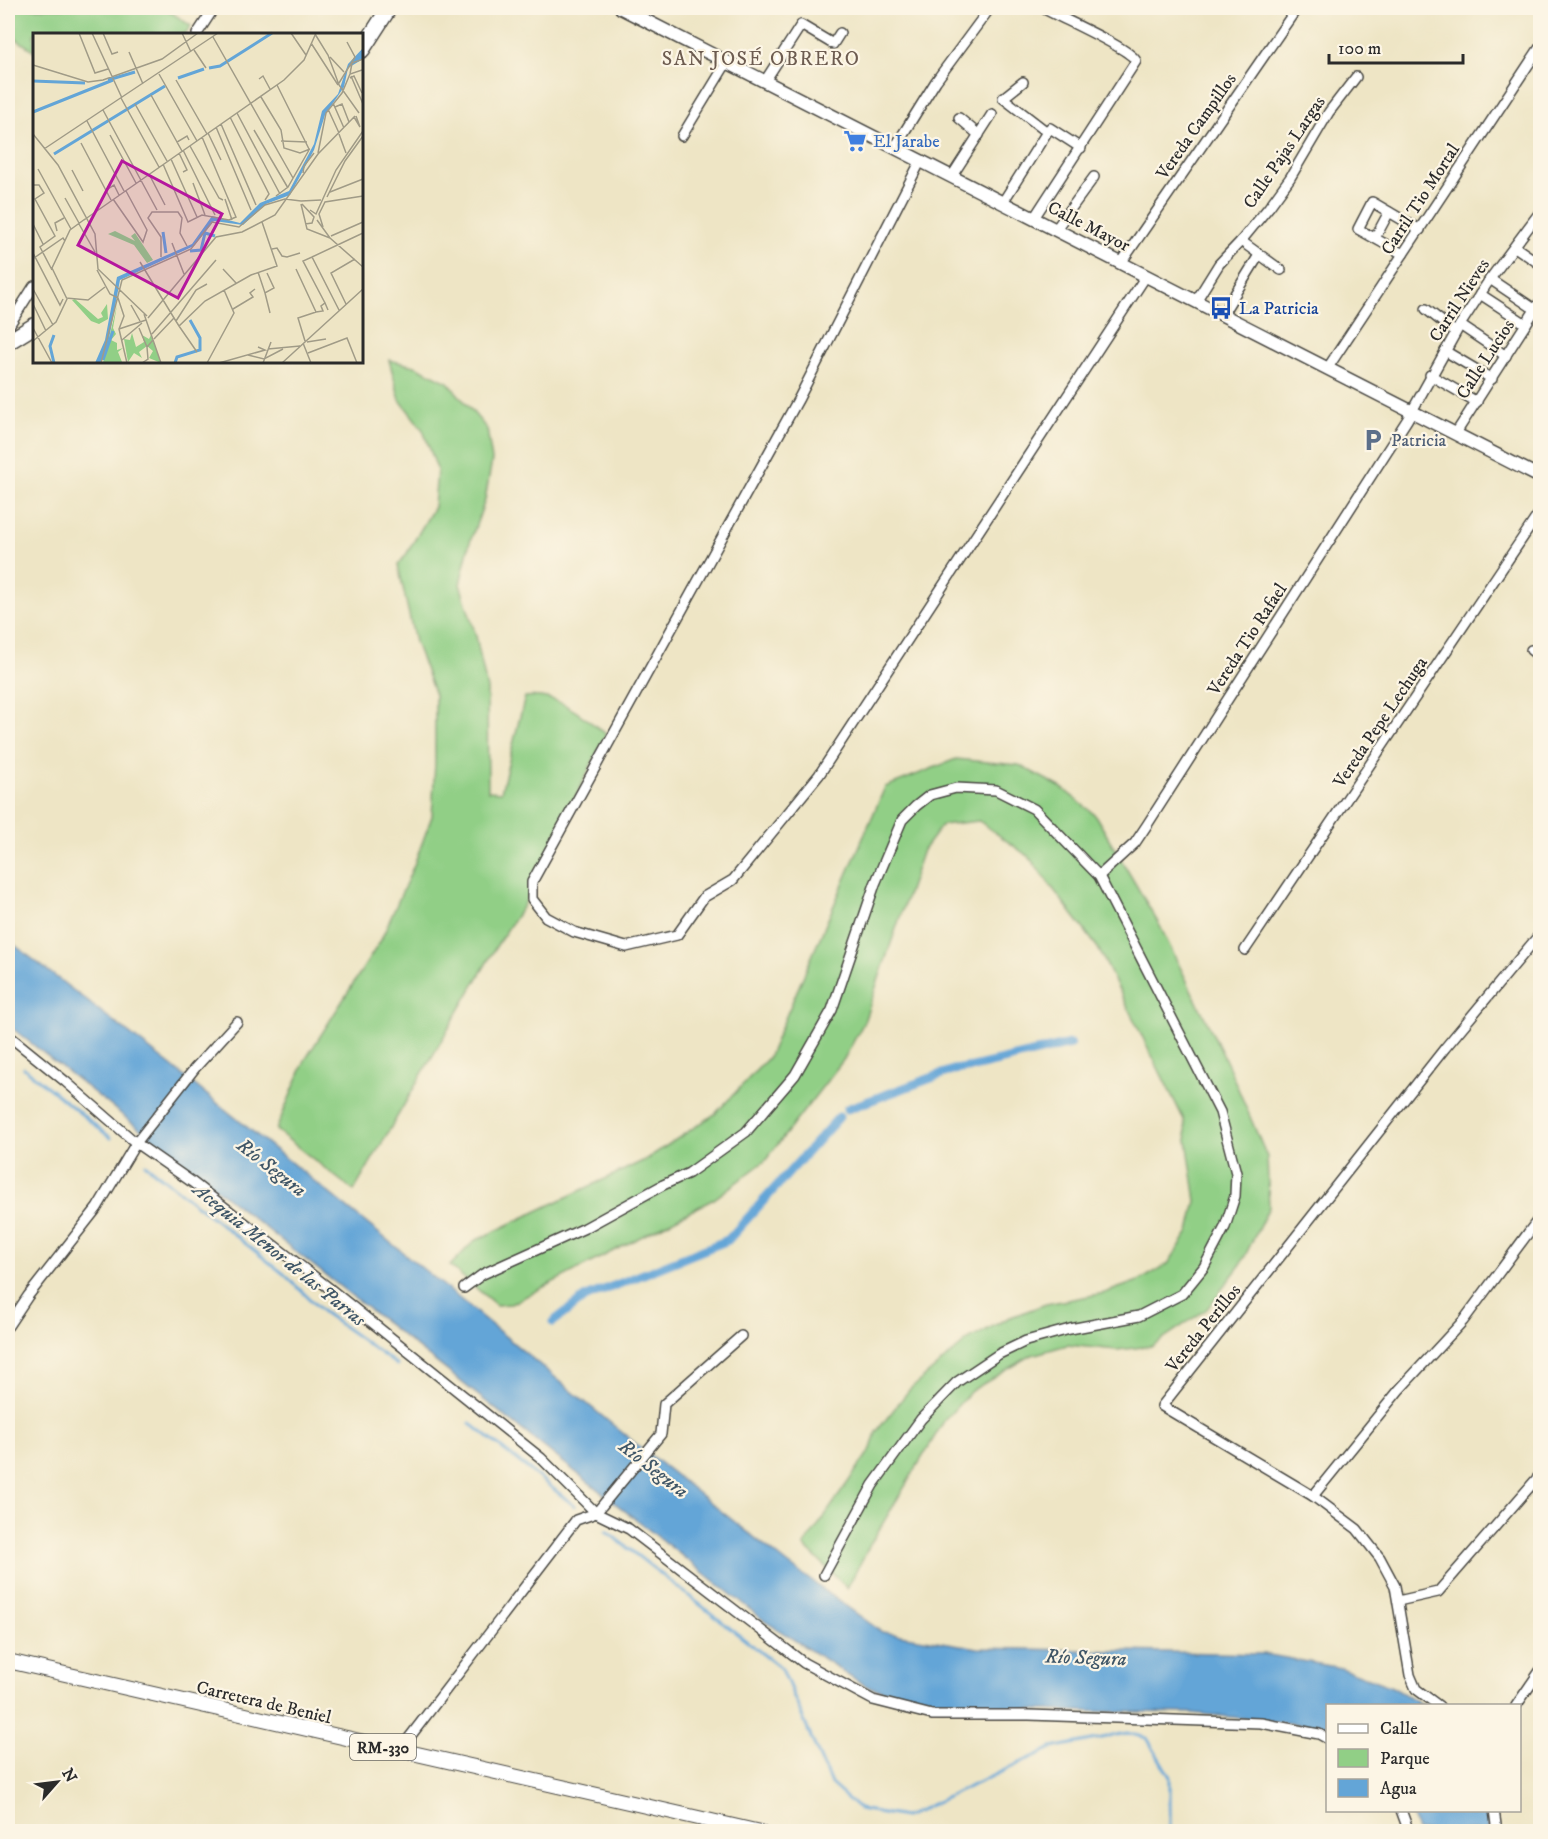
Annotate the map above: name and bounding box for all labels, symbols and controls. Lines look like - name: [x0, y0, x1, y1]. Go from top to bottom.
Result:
- scale bar: [1329, 27, 1462, 65]
- inset map: [33, 33, 363, 363]
- text: 100 m: [1338, 38, 1381, 60]
- district label: SAN JOSÉ OBRERO: [662, 47, 860, 72]
- street label: Vereda Campillos: [1151, 69, 1242, 185]
- street label: Calle Pajas Largas: [1239, 92, 1331, 213]
- supermarket icon: El Jarabe: [842, 128, 868, 154]
- place label: El Jarabe: [873, 131, 940, 153]
- street label: Carril Tio Mortal: [1377, 139, 1465, 259]
- street label: Calle Mayor: [1044, 197, 1134, 257]
- street label: Carril Nieves: [1425, 255, 1495, 346]
- bus stop icon: La Patricia: [1208, 295, 1234, 321]
- place label: La Patricia: [1239, 298, 1319, 320]
- street label: Calle Lucios: [1452, 316, 1520, 403]
- parking icon: Patricia: [1360, 427, 1386, 453]
- place label: Patricia: [1391, 430, 1447, 452]
- street label: Vereda Tio Rafael: [1203, 579, 1293, 701]
- street label: Vereda Pepe Lechuga: [1328, 653, 1433, 793]
- water label: Río Segura: [230, 1133, 311, 1203]
- water label: Acequia Menor de las Parras: [186, 1177, 371, 1333]
- street label: Vereda Perillos: [1161, 1280, 1246, 1378]
- water label: Río Segura: [612, 1434, 693, 1504]
- water label: Río Segura: [1044, 1645, 1127, 1672]
- street label: Carretera de Beniel: [194, 1677, 334, 1729]
- legend: [1326, 1704, 1521, 1812]
- text: Calle: [1380, 1718, 1418, 1740]
- road number: RM-330: [350, 1734, 416, 1760]
- text: Parque: [1380, 1748, 1430, 1770]
- north arrow: [27, 1752, 87, 1812]
- text: N: [57, 1765, 81, 1786]
- text: Agua: [1380, 1778, 1417, 1800]

